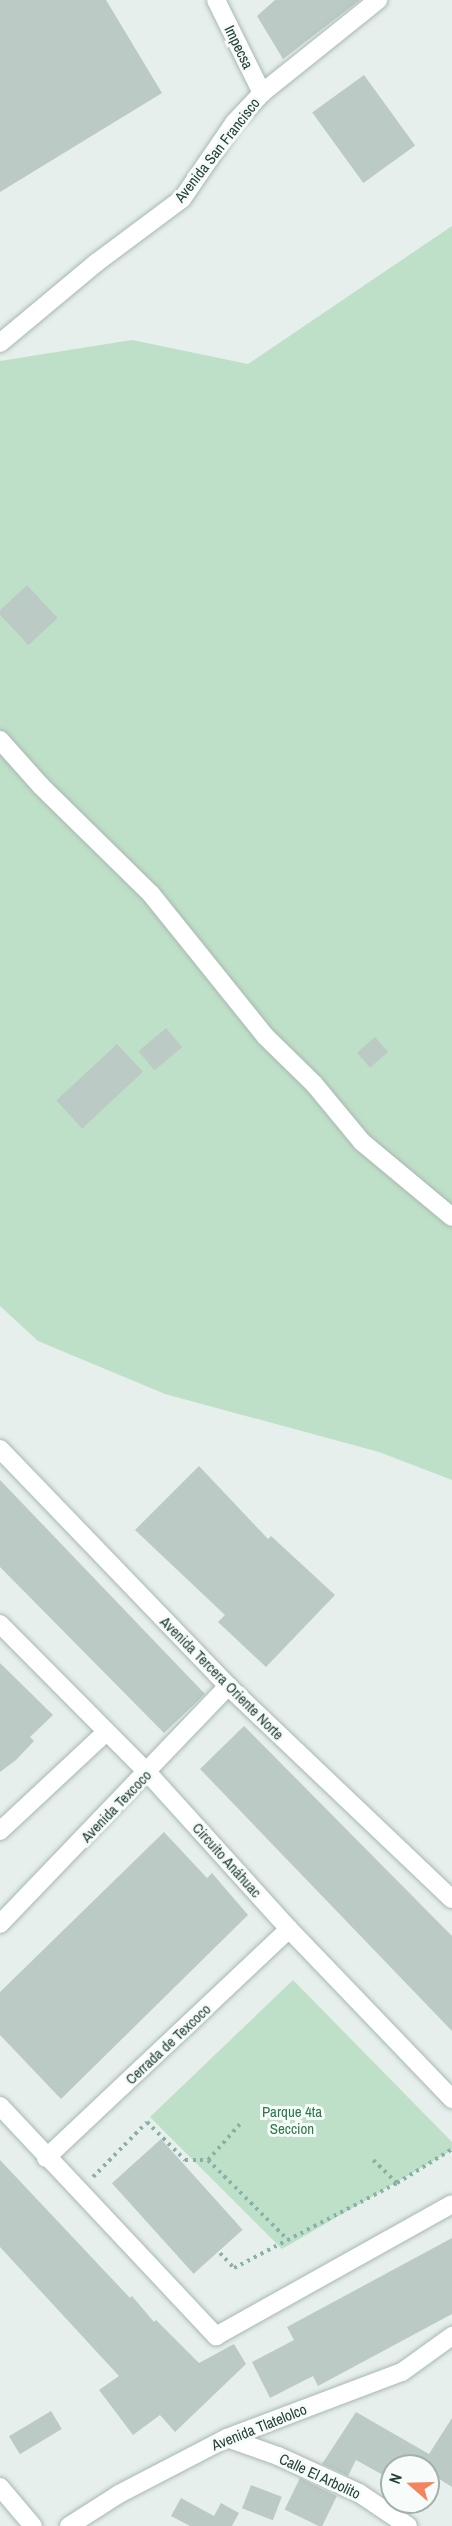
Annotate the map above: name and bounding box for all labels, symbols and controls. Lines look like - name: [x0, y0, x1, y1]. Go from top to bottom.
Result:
- street label: Impecsa: [221, 22, 257, 72]
- street label: Avenida San Francisco: [171, 94, 263, 206]
- street label: Avenida Tercera Oriente Norte: [156, 1612, 288, 1744]
- street label: Avenida Texcoco: [77, 1766, 155, 1846]
- street label: Circuito Anáhuac: [189, 1819, 265, 1901]
- street label: Cerrada de Texcoco: [122, 2000, 214, 2088]
- park label: Parque 4ta Seccion: [262, 2102, 322, 2137]
- street label: Avenida Tlatelolco: [209, 2400, 309, 2454]
- street label: Calle El Arbolito: [276, 2449, 364, 2503]
- north arrow: [380, 2454, 440, 2514]
- text: N: [383, 2470, 407, 2487]

